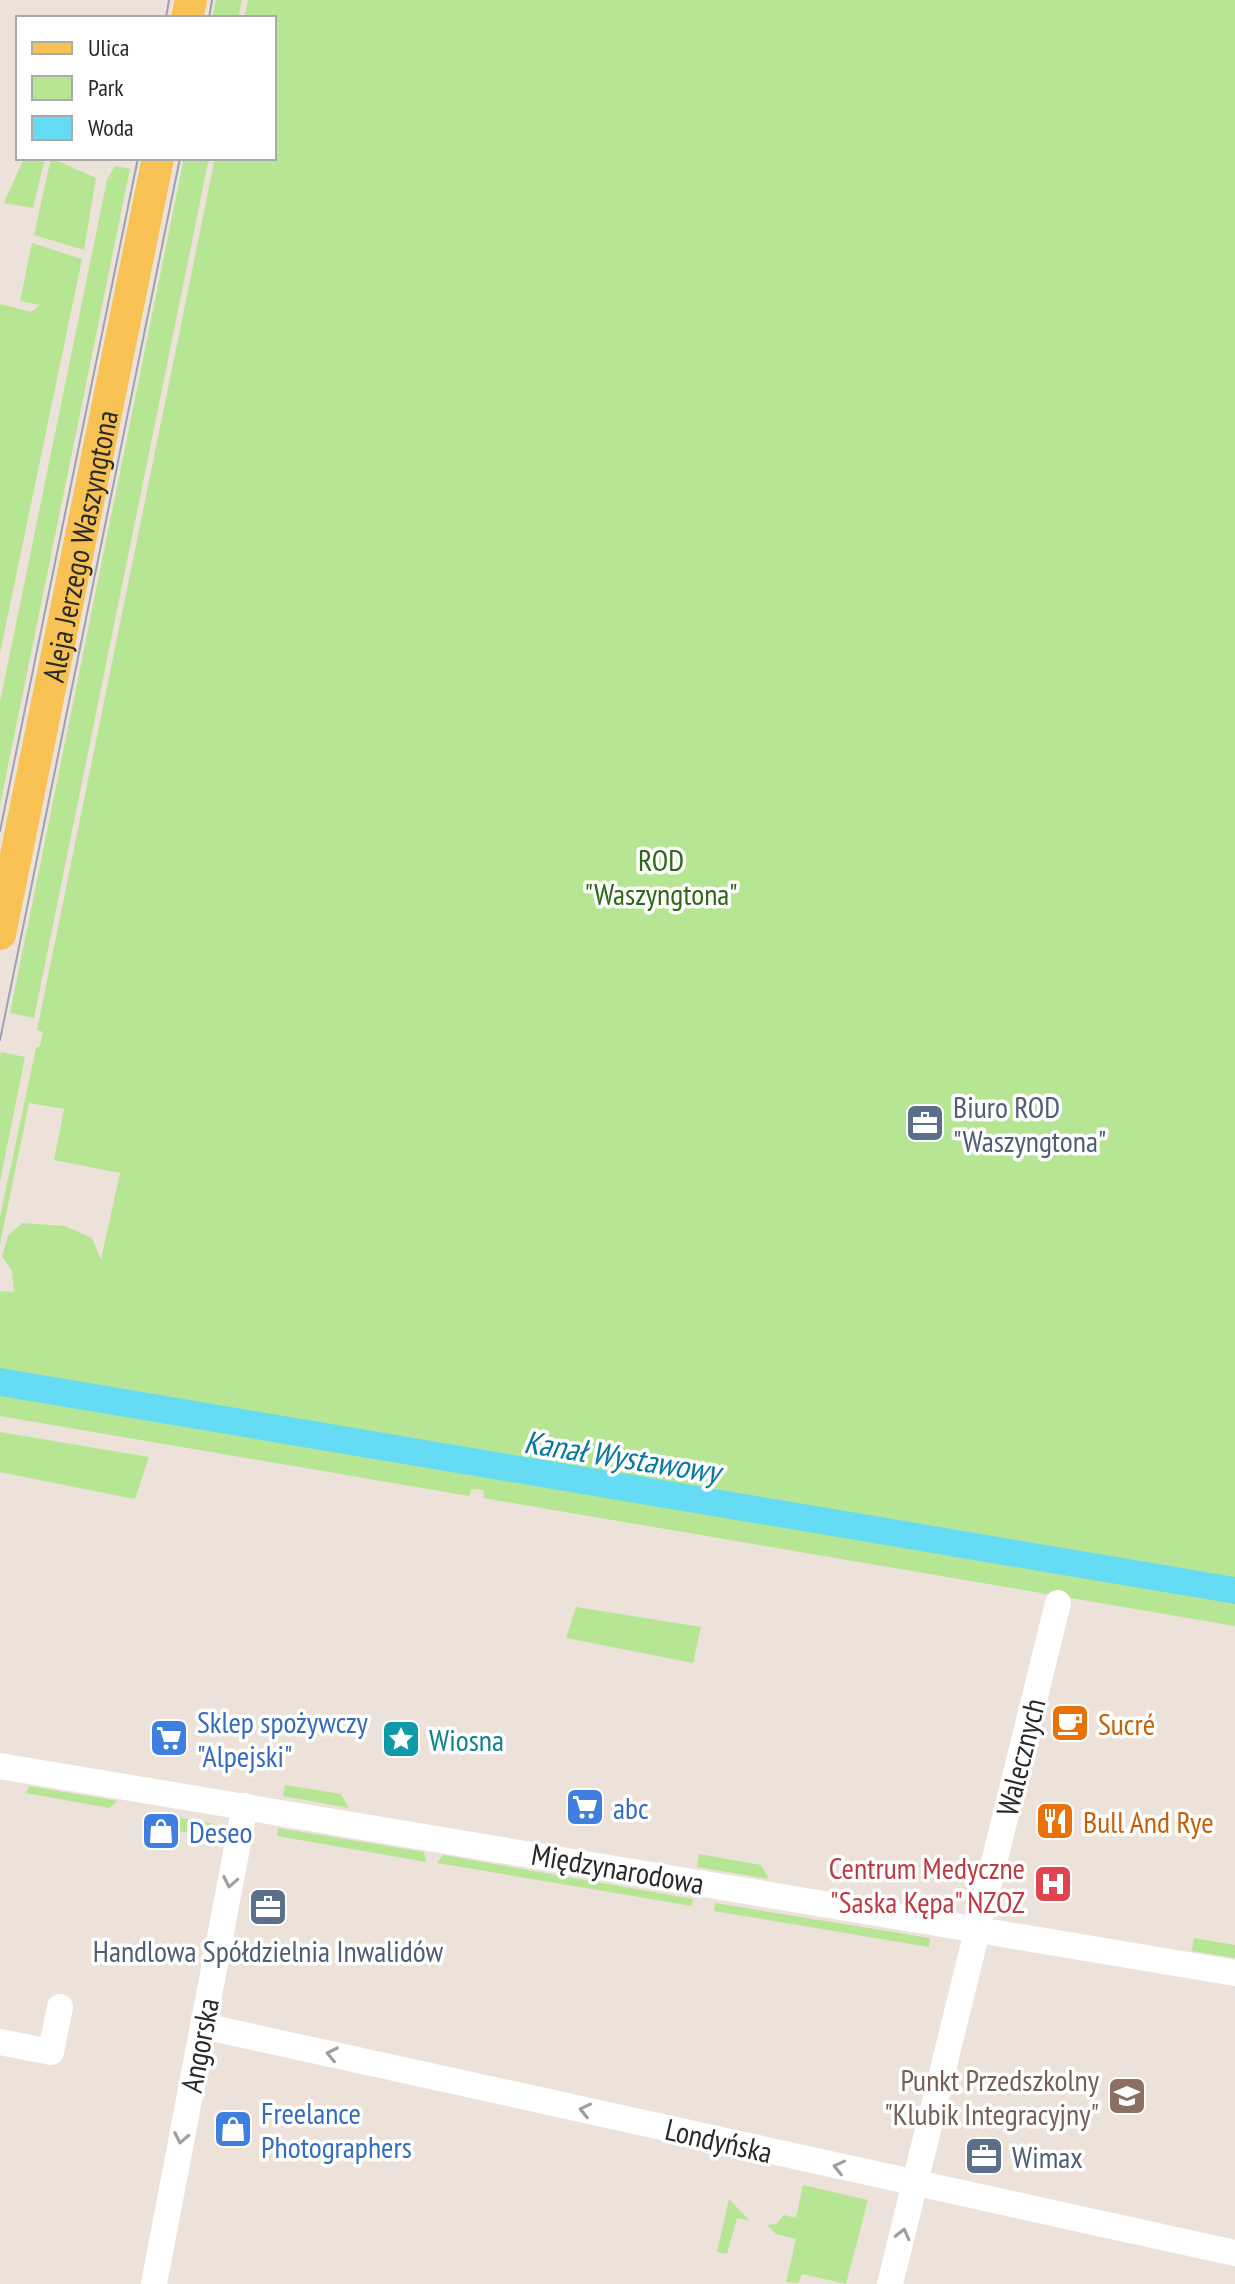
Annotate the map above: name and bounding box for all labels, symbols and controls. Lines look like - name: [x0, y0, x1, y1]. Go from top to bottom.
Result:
- legend: [16, 16, 276, 160]
- text: Ulica: [88, 32, 129, 63]
- text: Park: [88, 72, 124, 103]
- text: Woda: [88, 112, 134, 143]
- street label: Aleja Jerzego Waszyngtona: [32, 407, 126, 685]
- park label: ROD "Waszyngtona": [584, 840, 738, 913]
- place label: Biuro ROD "Waszyngtona": [953, 1087, 1106, 1160]
- office icon: Biuro ROD "Waszyngtona": [904, 1102, 946, 1144]
- water label: Kanał Wystawowy: [521, 1420, 727, 1493]
- street label: Walecznych: [987, 1694, 1053, 1820]
- place label: Sklep spożywczy "Alpejski": [197, 1702, 369, 1775]
- cafe icon: Sucré: [1049, 1702, 1091, 1744]
- place label: Sucré: [1098, 1704, 1155, 1743]
- supermarket icon: Sklep spożywczy "Alpejski": [148, 1717, 190, 1759]
- place icon: Wiosna: [380, 1718, 422, 1760]
- place label: Wiosna: [429, 1720, 504, 1759]
- supermarket icon: abc: [564, 1786, 606, 1828]
- place label: abc: [613, 1788, 649, 1827]
- restaurant icon: Bull And Rye: [1034, 1800, 1076, 1842]
- place label: Bull And Rye: [1083, 1802, 1214, 1841]
- shop icon: Deseo: [140, 1810, 182, 1852]
- place label: Deseo: [189, 1812, 252, 1851]
- street label: Międzynarodowa: [529, 1834, 707, 1902]
- place label: Centrum Medyczne "Saska Kępa" NZOZ: [829, 1848, 1025, 1921]
- hospital icon: Centrum Medyczne "Saska Kępa" NZOZ: [1032, 1863, 1074, 1905]
- one-way arrow: [223, 1876, 240, 1889]
- office icon: Handlowa Spółdzielnia Inwalidów: [247, 1886, 289, 1928]
- place label: Handlowa Spółdzielnia Inwalidów: [93, 1931, 443, 1970]
- street label: Angorska: [171, 1995, 227, 2095]
- one-way arrow: [325, 2046, 339, 2063]
- place label: Punkt Przedszkolny "Klubik Integracyjny": [884, 2060, 1100, 2133]
- school or university icon: Punkt Przedszkolny "Klubik Integracyjny": [1106, 2075, 1148, 2117]
- place label: Freelance Photographers: [261, 2093, 412, 2166]
- one-way arrow: [579, 2102, 593, 2119]
- shop icon: Freelance Photographers: [212, 2108, 254, 2150]
- street label: Londyńska: [662, 2109, 776, 2171]
- one-way arrow: [173, 2130, 190, 2144]
- office icon: Wimax: [963, 2135, 1005, 2177]
- place label: Wimax: [1012, 2137, 1083, 2176]
- one-way arrow: [833, 2159, 846, 2176]
- one-way arrow: [893, 2227, 910, 2241]

